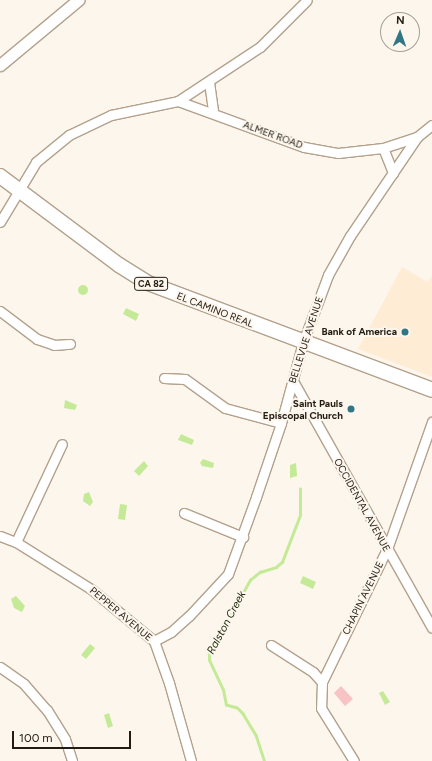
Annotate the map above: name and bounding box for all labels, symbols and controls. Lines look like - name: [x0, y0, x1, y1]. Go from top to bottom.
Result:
- north arrow: [380, 12, 420, 52]
- text: N: [396, 14, 405, 27]
- street label: ALMER ROAD: [241, 119, 305, 151]
- road number: CA 82: [134, 277, 168, 291]
- street label: EL CAMINO REAL: [175, 290, 255, 330]
- street label: BELLEVUE AVENUE: [286, 295, 326, 385]
- place label: Bank of America: [321, 326, 397, 338]
- marker: Bank of America: [400, 327, 410, 337]
- place label: Saint Pauls Episcopal Church: [263, 397, 343, 420]
- marker: Saint Pauls Episcopal Church: [346, 404, 356, 414]
- street label: OCCIDENTAL AVENUE: [331, 456, 393, 554]
- street label: CHAPIN AVENUE: [340, 559, 386, 637]
- street label: PEPPER AVENUE: [87, 584, 155, 644]
- water label: Ralston Creek: [205, 589, 249, 657]
- scale bar: [14, 723, 133, 749]
- text: 100 m: [19, 731, 53, 745]

